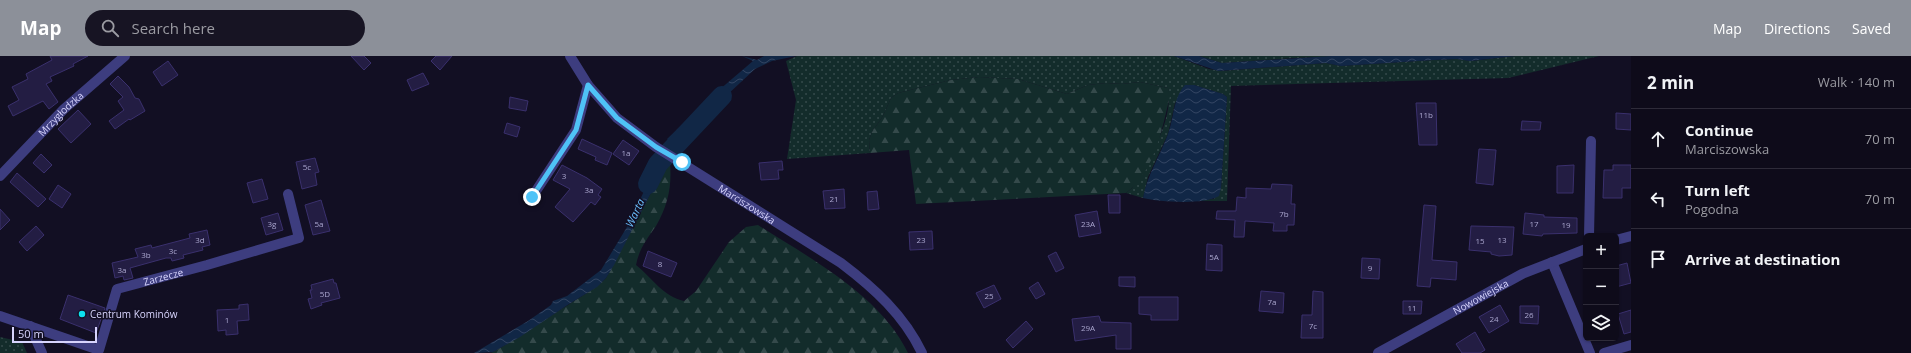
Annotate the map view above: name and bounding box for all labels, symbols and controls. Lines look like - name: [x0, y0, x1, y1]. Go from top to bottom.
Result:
- search box: [85, 10, 365, 46]
- text: Map: [20, 15, 61, 41]
- icon: search: [99, 17, 121, 39]
- text: Search here: [131, 18, 215, 38]
- text: Map: [1713, 19, 1742, 38]
- text: Directions: [1764, 19, 1830, 38]
- text: Saved: [1852, 19, 1891, 38]
- text: 2 min: [1647, 71, 1694, 94]
- text: Walk · 140 m: [1818, 73, 1895, 91]
- street label: Mrzygłodzka: [35, 88, 86, 139]
- house number: 11b: [1419, 109, 1433, 120]
- text: Continue: [1685, 120, 1753, 140]
- icon: ahead: [1647, 128, 1669, 150]
- text: 70 m: [1865, 130, 1895, 148]
- text: Marciszowska: [1685, 140, 1769, 158]
- house number: 1a: [621, 147, 631, 158]
- route start: [673, 153, 691, 171]
- house number: 5c: [303, 161, 311, 172]
- house number: 3: [562, 170, 567, 181]
- text: Turn left: [1685, 180, 1750, 200]
- street label: Marciszowska: [716, 181, 778, 227]
- house number: 3a: [584, 184, 594, 195]
- route end: [523, 188, 541, 206]
- icon: left: [1647, 188, 1669, 210]
- text: 70 m: [1865, 190, 1895, 208]
- house number: 21: [829, 193, 839, 204]
- water label: Warta: [621, 196, 648, 229]
- text: Pogodna: [1685, 200, 1739, 218]
- house number: 7b: [1279, 208, 1289, 219]
- house number: 3g: [268, 218, 277, 229]
- house number: 5a: [314, 218, 324, 229]
- house number: 23A: [1081, 218, 1096, 229]
- house number: 17: [1529, 218, 1539, 229]
- house number: 19: [1561, 219, 1571, 230]
- map controls: [1583, 233, 1619, 341]
- button: +: [1583, 233, 1619, 269]
- house number: 3d: [195, 234, 205, 245]
- house number: 23: [916, 234, 926, 245]
- house number: 13: [1497, 234, 1507, 245]
- house number: 15: [1475, 235, 1485, 246]
- house number: 3c: [169, 245, 177, 256]
- icon: arrive: [1647, 248, 1669, 270]
- house number: 3b: [141, 249, 151, 260]
- text: Arrive at destination: [1685, 249, 1840, 269]
- house number: 5A: [1209, 251, 1220, 262]
- house number: 8: [658, 258, 663, 269]
- house number: 9: [1368, 262, 1373, 273]
- house number: 3a: [117, 264, 127, 275]
- street label: Zarzecze: [142, 265, 185, 289]
- button: −: [1583, 269, 1619, 305]
- street label: Nowowiejska: [1450, 276, 1511, 318]
- house number: 5D: [320, 288, 330, 299]
- house number: 25: [984, 290, 994, 301]
- house number: 7a: [1267, 296, 1277, 307]
- house number: 11: [1407, 302, 1417, 313]
- button: layers: [1583, 305, 1619, 341]
- place label: Centrum Kominów: [90, 307, 178, 321]
- marker: Centrum Kominów: [77, 309, 87, 319]
- house number: 26: [1524, 309, 1534, 320]
- house number: 24: [1489, 313, 1499, 324]
- house number: 1: [225, 314, 229, 325]
- house number: 7c: [1309, 320, 1317, 331]
- house number: 29A: [1081, 322, 1096, 333]
- scale bar: [12, 325, 97, 344]
- text: 50 m: [18, 326, 44, 341]

